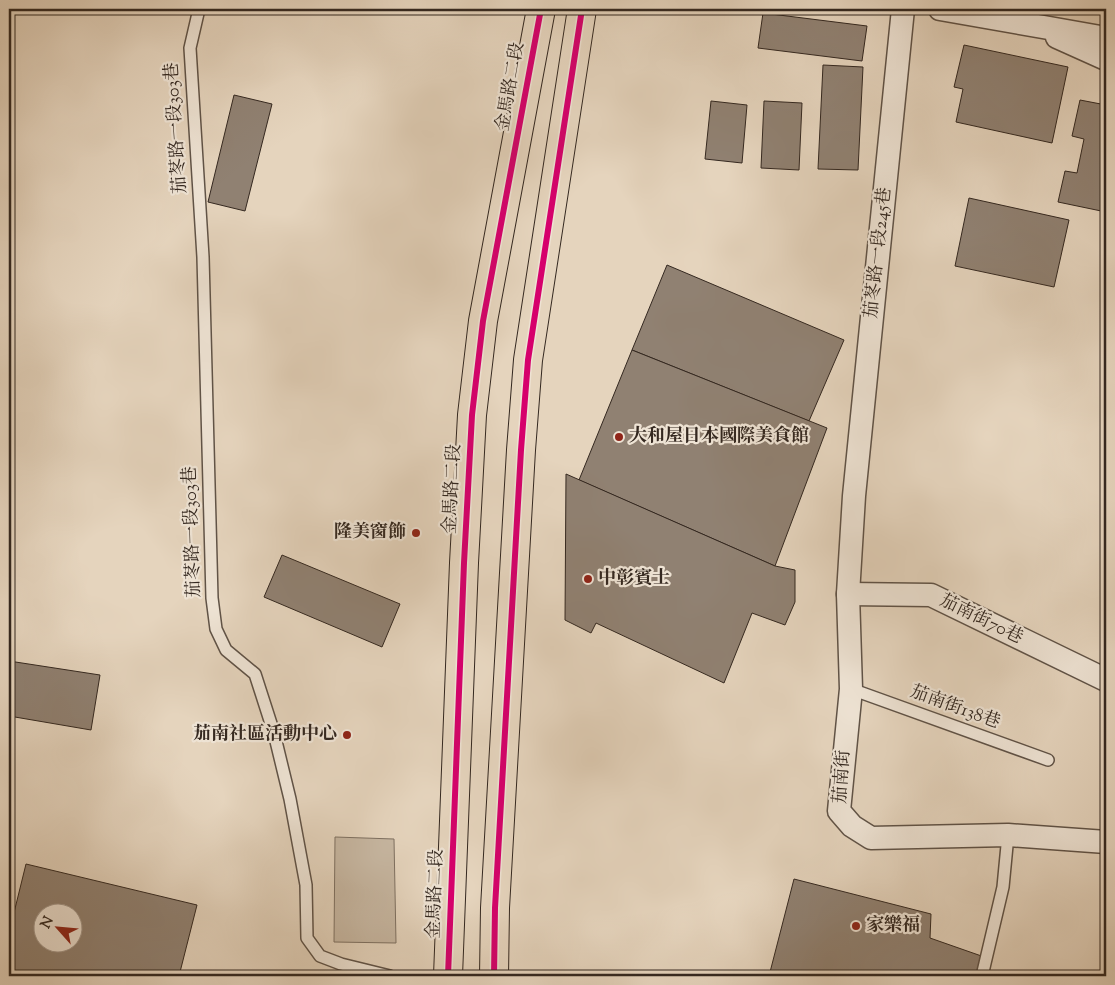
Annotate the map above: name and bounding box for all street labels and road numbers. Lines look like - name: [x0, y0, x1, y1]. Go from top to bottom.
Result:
- street label: 金馬路二段: [490, 40, 532, 134]
- street label: 茄苳路一段303巷: [159, 61, 195, 195]
- street label: 茄苳路一段245巷: [859, 186, 899, 320]
- street label: 金馬路二段: [438, 443, 468, 535]
- street label: 茄苳路一段303巷: [178, 466, 208, 598]
- street label: 茄南街70巷: [935, 589, 1027, 651]
- street label: 茄南街138巷: [906, 680, 1004, 736]
- street label: 茄南街: [828, 749, 858, 805]
- street label: 金馬路二段: [421, 849, 451, 939]

